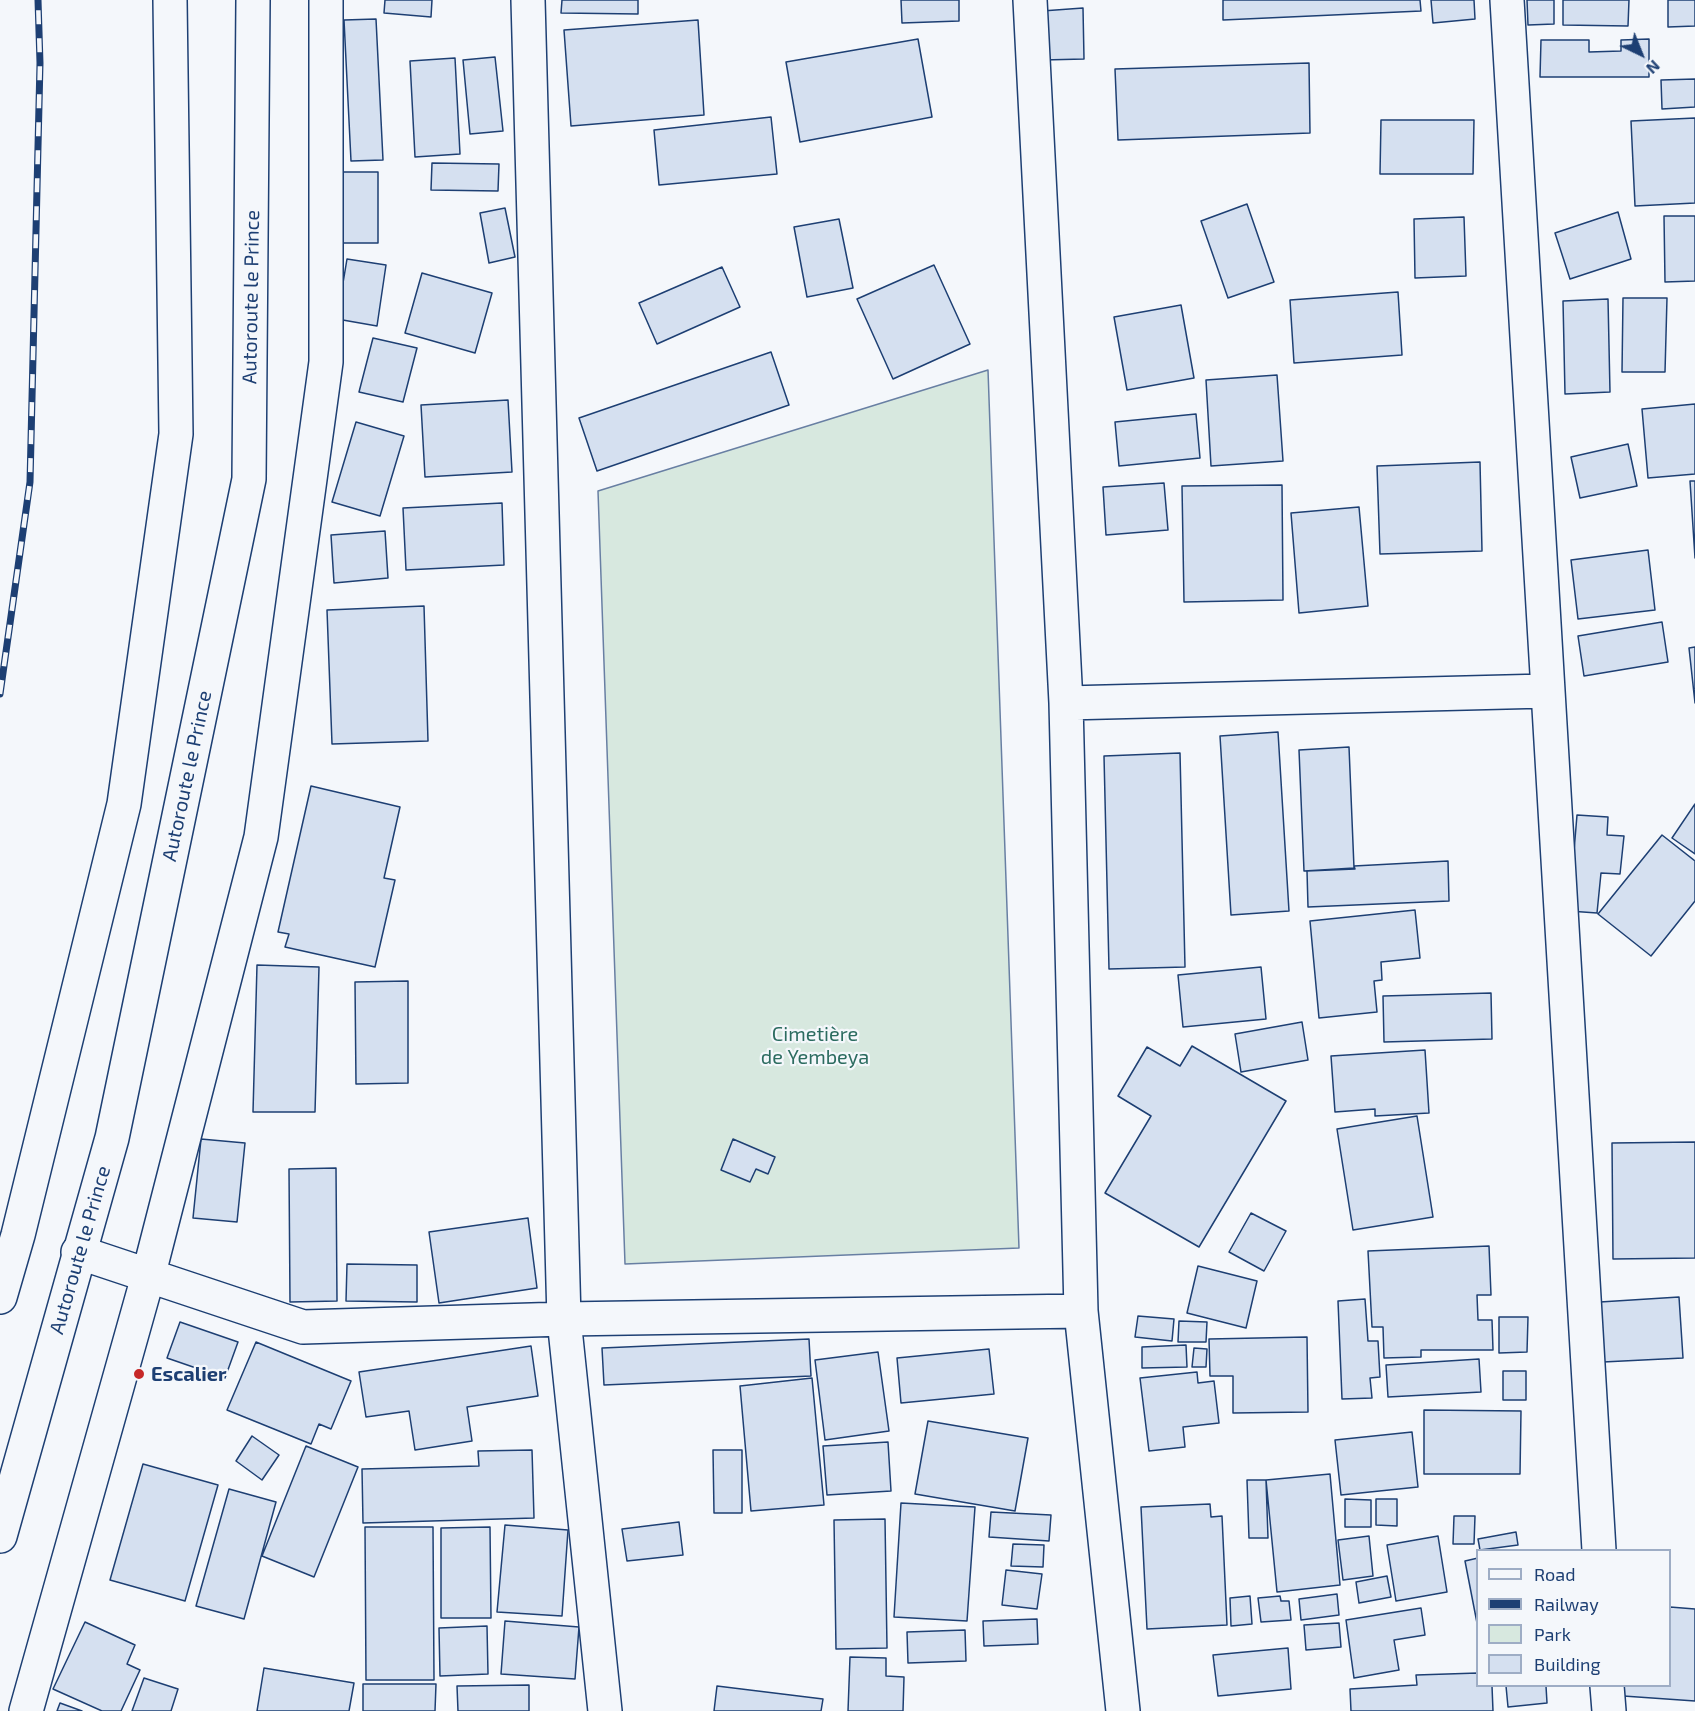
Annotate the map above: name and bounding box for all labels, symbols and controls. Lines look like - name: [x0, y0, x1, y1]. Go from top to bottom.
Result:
- north arrow: [1611, 24, 1671, 84]
- text: N: [1643, 57, 1664, 78]
- street label: Autoroute le Prince: [237, 210, 265, 384]
- street label: Autoroute le Prince: [157, 688, 217, 864]
- park label: Cimetière de Yembeya: [761, 1022, 869, 1069]
- street label: Autoroute le Prince: [44, 1163, 116, 1337]
- place label: Escalier: [151, 1362, 227, 1386]
- marker: Escalier: [132, 1367, 146, 1381]
- legend: [1476, 1549, 1671, 1687]
- text: Road: [1534, 1563, 1575, 1585]
- text: Railway: [1534, 1593, 1599, 1615]
- text: Park: [1534, 1623, 1571, 1645]
- text: Building: [1534, 1653, 1601, 1675]

